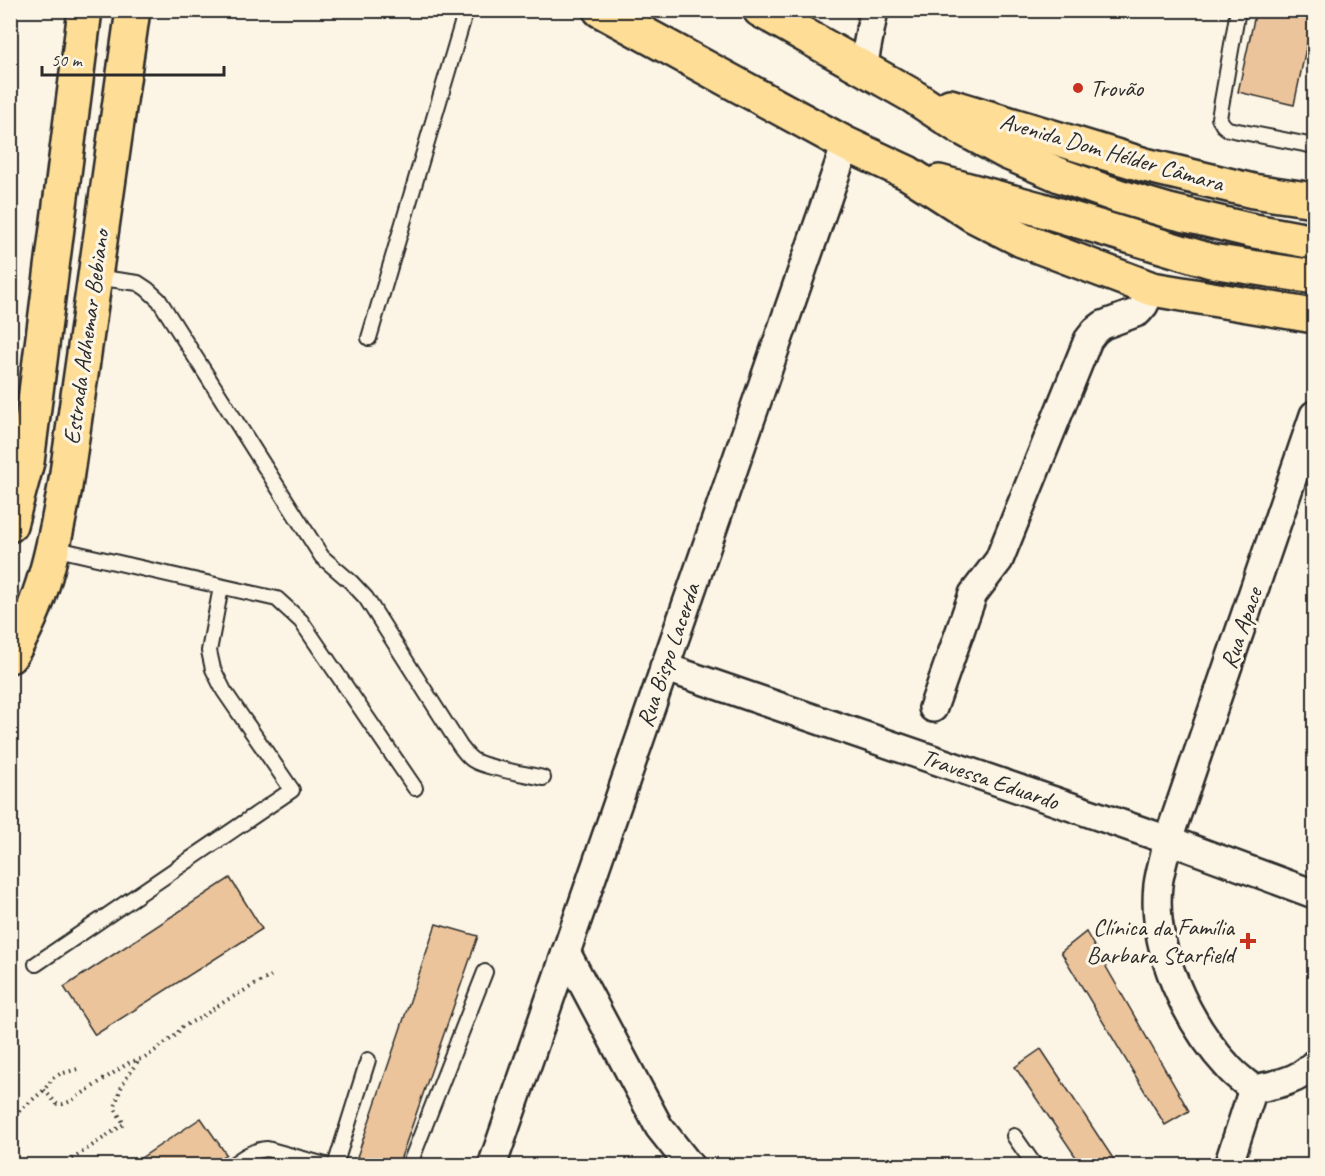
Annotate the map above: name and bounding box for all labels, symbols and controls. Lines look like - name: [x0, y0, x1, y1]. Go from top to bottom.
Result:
- scale bar: [42, 39, 224, 77]
- text: 50 m: [51, 49, 84, 71]
- place label: Trovão: [1090, 73, 1145, 103]
- marker: Trovão: [1071, 81, 1085, 95]
- street label: Avenida Dom Hélder Câmara: [997, 106, 1228, 199]
- street label: Estrada Adhemar Bebiano: [56, 225, 116, 446]
- street label: Rua Bispo Lacerda: [629, 578, 707, 731]
- street label: Rua Apace: [1213, 581, 1270, 672]
- street label: Travessa Eduardo: [918, 742, 1064, 817]
- place label: Clínica da Família Barbara Starfield: [1087, 912, 1238, 970]
- marker: Clínica da Família Barbara Starfield: [1239, 932, 1257, 950]

